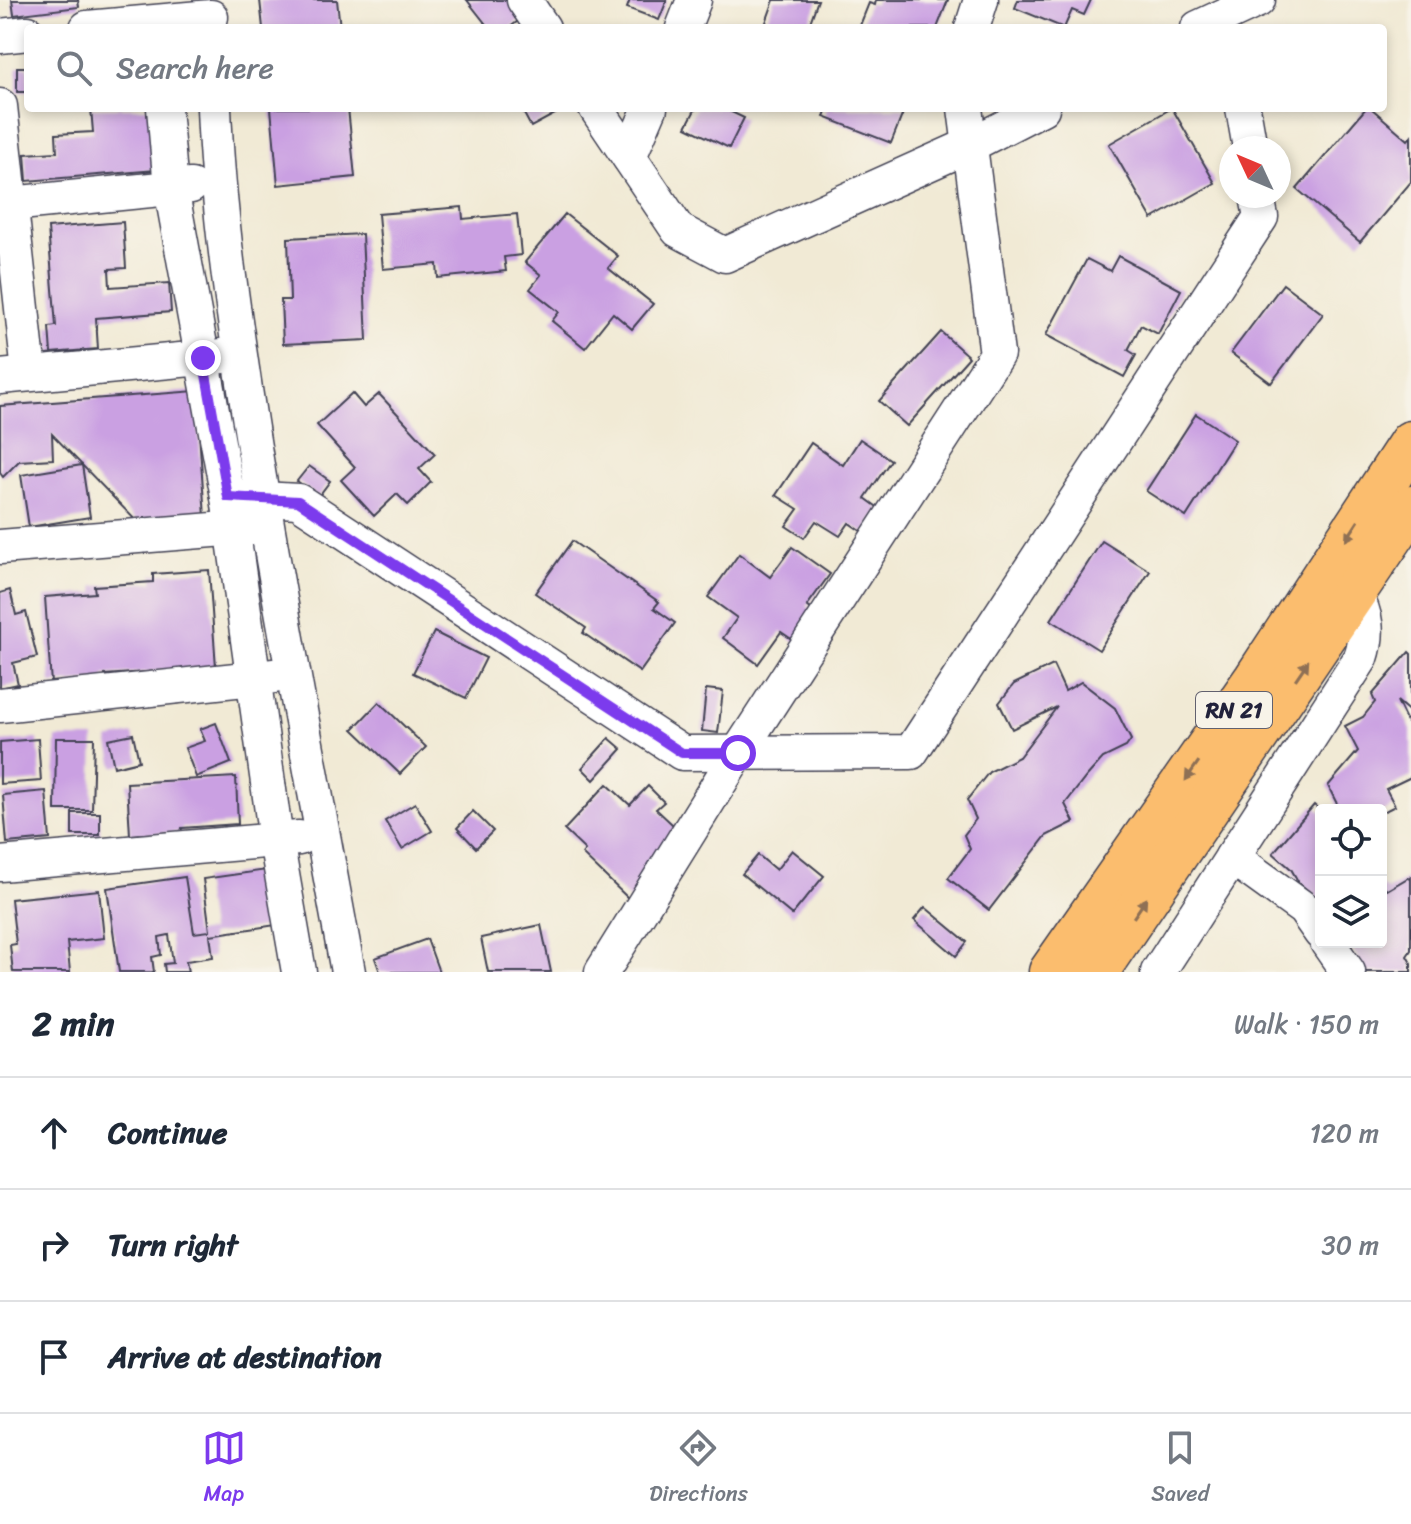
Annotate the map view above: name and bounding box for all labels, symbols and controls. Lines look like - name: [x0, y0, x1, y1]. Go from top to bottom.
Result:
- search box: [24, 24, 1387, 112]
- text: Search here: [116, 41, 274, 95]
- icon: search: [52, 46, 96, 90]
- north arrow: [1219, 136, 1291, 208]
- route end: [185, 340, 221, 376]
- one-way arrow: [1345, 521, 1360, 542]
- one-way arrow: [1294, 659, 1309, 680]
- road number: RN 21: [1196, 692, 1272, 728]
- route start: [720, 735, 756, 771]
- one-way arrow: [1185, 760, 1200, 781]
- map controls: [1315, 804, 1387, 948]
- button: locate: [1315, 804, 1387, 876]
- button: layers: [1315, 876, 1387, 948]
- one-way arrow: [1132, 897, 1147, 918]
- text: 2 min: [32, 994, 114, 1054]
- text: Walk · 150 m: [1234, 1001, 1379, 1047]
- text: Continue: [108, 1106, 227, 1160]
- text: 120 m: [1310, 1110, 1379, 1156]
- icon: ahead: [32, 1111, 76, 1155]
- text: Turn right: [108, 1218, 238, 1272]
- text: 30 m: [1322, 1222, 1379, 1268]
- icon: right: [32, 1223, 76, 1267]
- text: Arrive at destination: [108, 1330, 382, 1384]
- icon: arrive: [32, 1335, 76, 1379]
- tab: Map: [202, 1426, 246, 1513]
- tab: Directions: [649, 1426, 748, 1513]
- tab: Saved: [1151, 1426, 1209, 1513]

